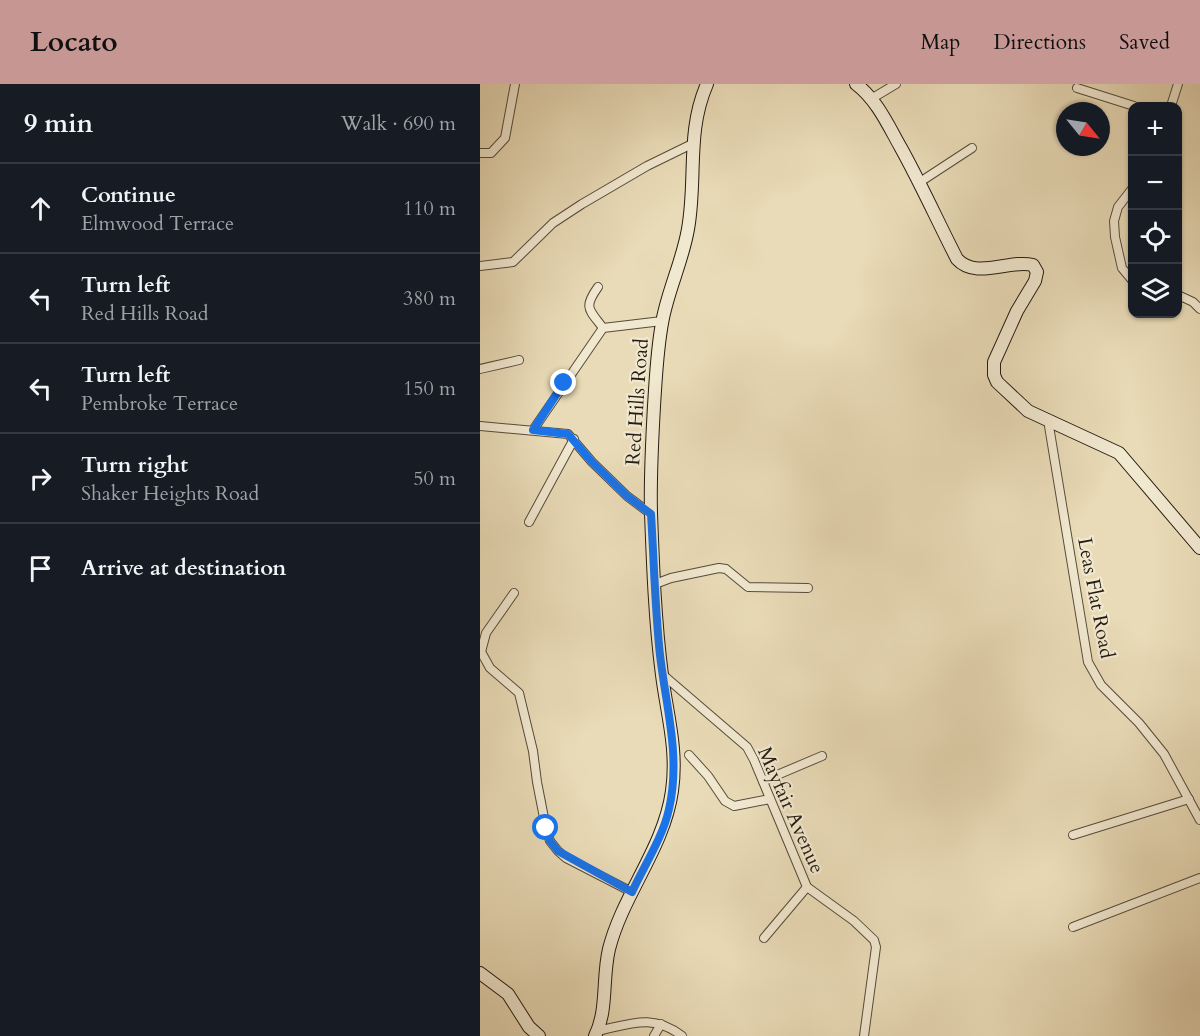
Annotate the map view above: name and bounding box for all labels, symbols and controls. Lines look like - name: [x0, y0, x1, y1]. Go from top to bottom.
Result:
- text: Locato: [30, 23, 118, 61]
- text: Map: [920, 28, 960, 57]
- text: Directions: [993, 28, 1086, 57]
- text: Saved: [1119, 28, 1170, 57]
- north arrow: [1056, 102, 1110, 156]
- map controls: [1128, 102, 1182, 318]
- button: +: [1128, 102, 1182, 156]
- text: 9 min: [24, 106, 93, 141]
- text: Walk · 690 m: [341, 110, 456, 137]
- button: −: [1128, 156, 1182, 210]
- text: Continue: [81, 180, 176, 210]
- icon: ahead: [24, 192, 57, 225]
- text: 110 m: [403, 195, 456, 222]
- text: Elmwood Terrace: [81, 210, 234, 237]
- button: locate: [1128, 210, 1182, 264]
- button: layers: [1128, 264, 1182, 318]
- text: Turn left: [81, 270, 170, 300]
- icon: left: [24, 282, 57, 315]
- text: 380 m: [403, 285, 456, 312]
- text: Red Hills Road: [81, 300, 209, 327]
- street label: Red Hills Road: [619, 337, 655, 467]
- text: Turn left: [81, 360, 170, 390]
- route end: [550, 369, 576, 395]
- icon: left: [24, 372, 57, 405]
- text: 150 m: [403, 375, 456, 402]
- text: Pembroke Terrace: [81, 390, 238, 417]
- text: Turn right: [81, 450, 188, 480]
- icon: right: [24, 462, 57, 495]
- text: 50 m: [413, 465, 456, 492]
- text: Shaker Heights Road: [81, 480, 259, 507]
- street label: Leas Flat Road: [1071, 535, 1121, 661]
- icon: arrive: [24, 552, 57, 585]
- text: Arrive at destination: [81, 553, 286, 583]
- street label: Mayfair Avenue: [751, 742, 831, 878]
- route start: [532, 814, 558, 840]

